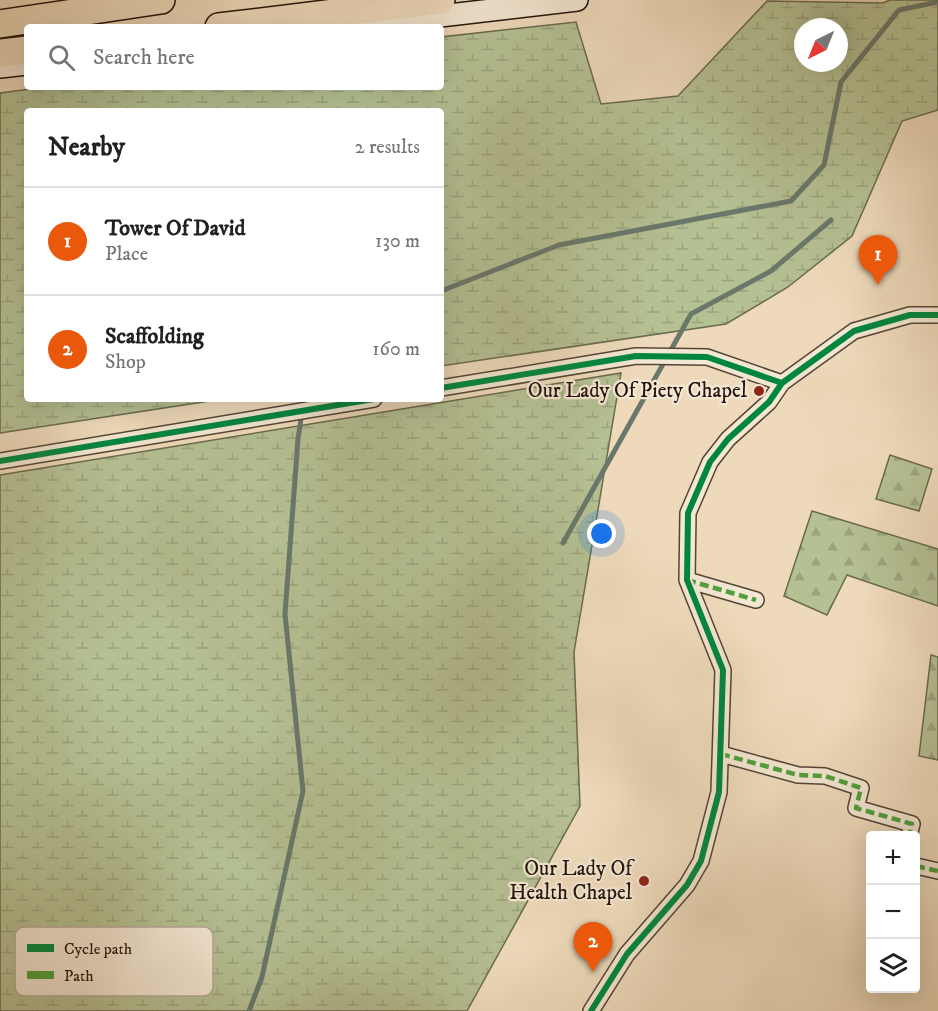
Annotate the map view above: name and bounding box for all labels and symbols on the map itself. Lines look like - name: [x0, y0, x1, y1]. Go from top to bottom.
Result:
- north arrow: [794, 18, 848, 72]
- pin: 1: [858, 236, 898, 285]
- place label: Our Lady Of Piety Chapel: [528, 378, 748, 404]
- marker: Our Lady Of Piety Chapel: [752, 384, 766, 398]
- your location: [587, 519, 616, 548]
- place label: Our Lady Of Health Chapel: [509, 856, 635, 906]
- marker: Our Lady Of Health Chapel: [637, 874, 651, 888]
- pin: 2: [574, 922, 612, 972]
- legend: [15, 927, 213, 996]
- text: Cycle path: [64, 939, 133, 959]
- text: Path: [64, 966, 94, 986]

